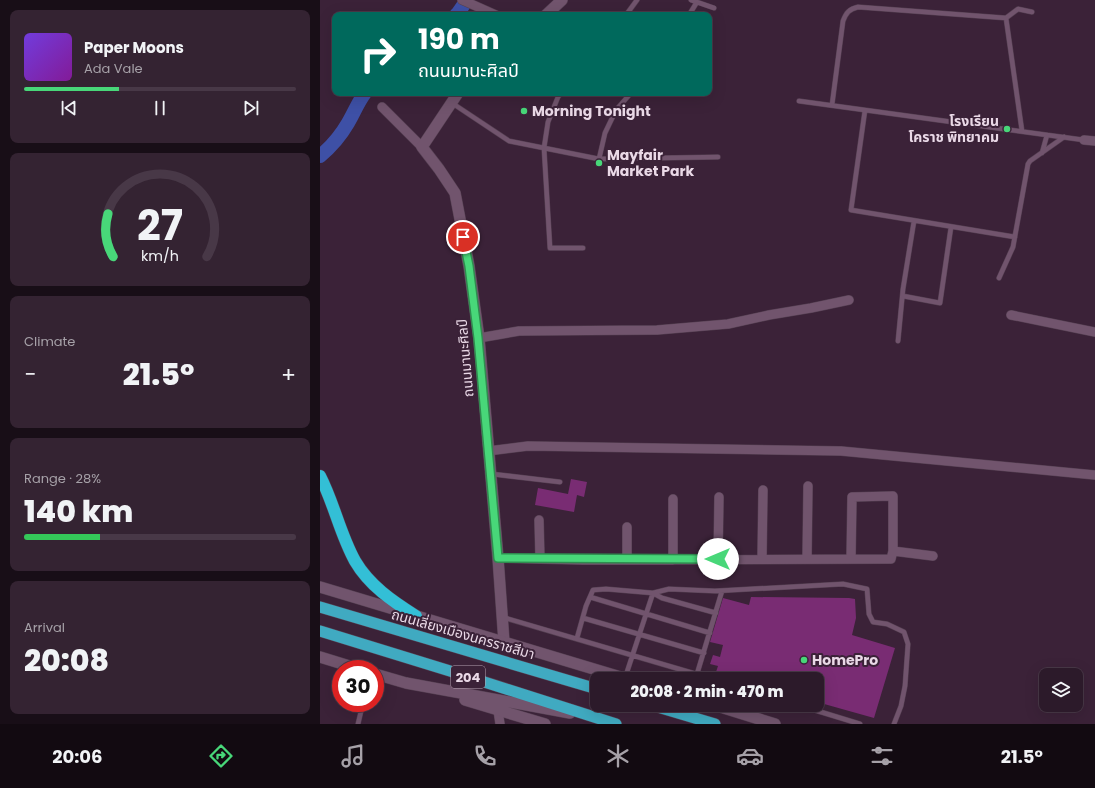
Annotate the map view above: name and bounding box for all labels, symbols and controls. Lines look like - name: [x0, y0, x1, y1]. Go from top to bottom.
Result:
- text: 190 m: [418, 20, 500, 59]
- icon: right: [352, 28, 404, 80]
- text: Paper Moons: [84, 37, 184, 58]
- text: ถนนมานะศิลป์: [418, 58, 519, 83]
- text: Ada Vale: [84, 59, 143, 78]
- icon: previous: [58, 97, 80, 119]
- icon: pause: [149, 97, 171, 119]
- icon: next: [240, 97, 262, 119]
- place label: Morning Tonight: [532, 101, 651, 121]
- marker: Morning Tonight: [519, 106, 529, 116]
- place label: โรงเรียน โคราช พิทยาคม: [908, 111, 999, 147]
- marker: โรงเรียน โคราช พิทยาคม: [1002, 124, 1012, 134]
- place label: Mayfair Market Park: [607, 145, 695, 181]
- marker: Mayfair Market Park: [594, 158, 604, 168]
- text: 27: [137, 196, 183, 255]
- pin: [446, 220, 480, 254]
- icon: arrive: [452, 226, 474, 248]
- text: km/h: [141, 246, 179, 266]
- street label: ถนนมานะศิลป์: [452, 318, 478, 398]
- text: Climate: [24, 332, 75, 351]
- text: 21.5°: [123, 353, 194, 396]
- text: −: [24, 359, 36, 390]
- text: +: [281, 359, 296, 390]
- text: Range · 28%: [24, 469, 101, 488]
- text: 140 km: [24, 490, 133, 533]
- position arrow: [697, 538, 739, 580]
- street label: ถนนเลี่ยงเมืองนครราชสีมา: [389, 604, 537, 664]
- text: Arrival: [24, 618, 65, 637]
- text: 20:08: [24, 639, 109, 682]
- place label: HomePro: [812, 650, 878, 670]
- marker: HomePro: [799, 655, 809, 665]
- speed limit sign: 30: [332, 660, 384, 712]
- road number: 204: [451, 666, 485, 688]
- map controls: [1039, 668, 1083, 712]
- button: layers: [1039, 668, 1083, 712]
- text: 20:08 · 2 min · 470 m: [630, 681, 784, 702]
- icon: directions: [207, 742, 235, 770]
- icon: music: [339, 742, 367, 770]
- icon: phone: [471, 742, 499, 770]
- icon: climate: [604, 742, 632, 770]
- icon: car: [736, 742, 764, 770]
- icon: filters: [868, 742, 896, 770]
- text: 20:06: [52, 744, 102, 769]
- text: 21.5°: [1001, 744, 1043, 769]

